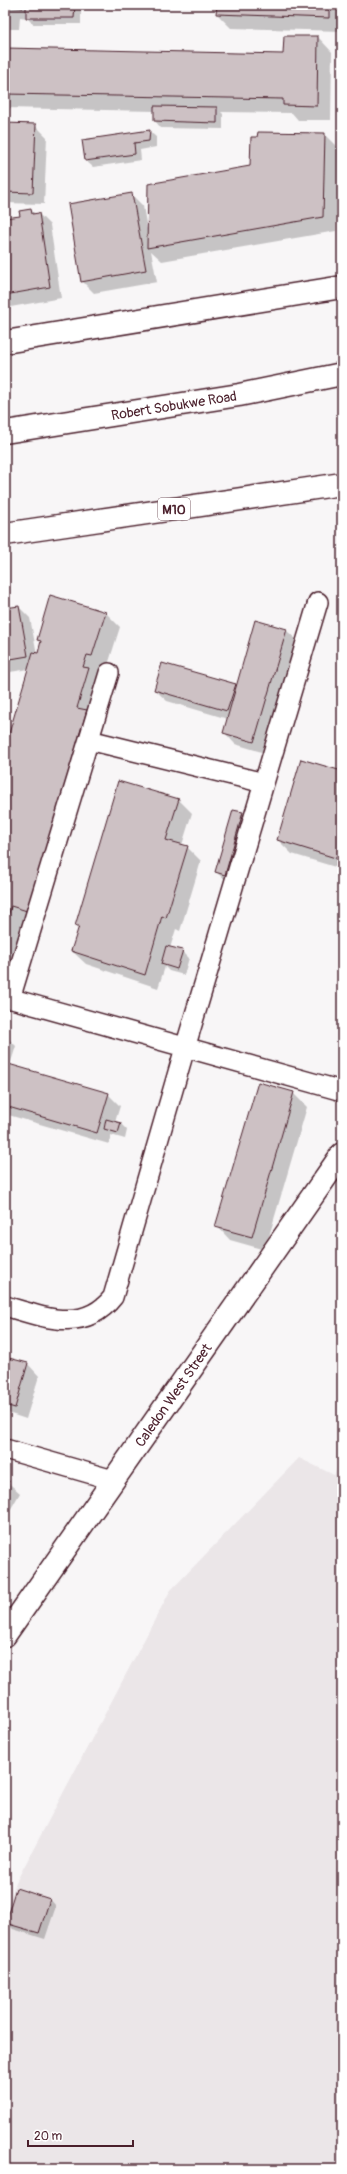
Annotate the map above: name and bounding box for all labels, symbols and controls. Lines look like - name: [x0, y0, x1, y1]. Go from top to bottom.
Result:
- street label: Robert Sobukwe Road: [110, 387, 238, 424]
- road number: M10: [158, 498, 190, 520]
- street label: Caledon West Street: [132, 1340, 216, 1450]
- scale bar: [28, 2122, 133, 2148]
- text: 20 m: [34, 2129, 63, 2144]

